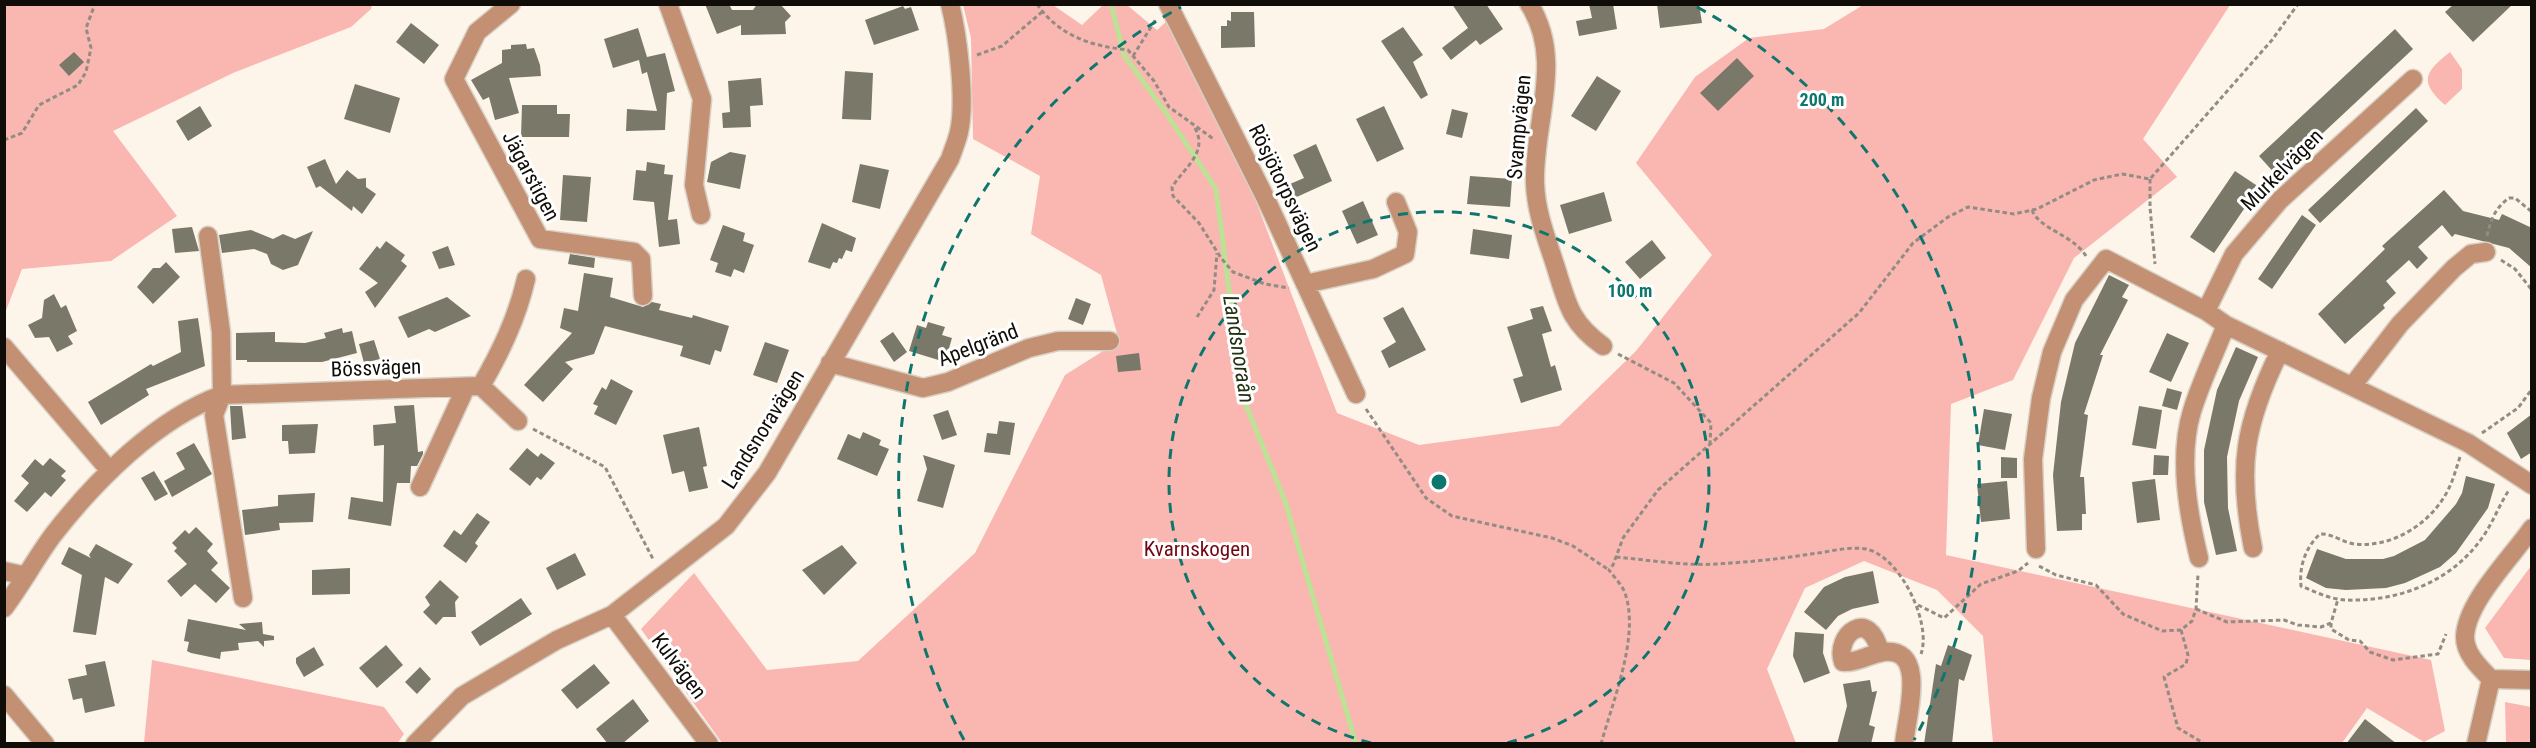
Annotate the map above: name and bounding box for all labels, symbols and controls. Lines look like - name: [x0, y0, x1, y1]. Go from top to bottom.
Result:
- street label: Svampvägen: [1502, 74, 1536, 180]
- text: 200 m: [1800, 89, 1844, 110]
- street label: Rösjötorpsvägen: [1244, 120, 1326, 256]
- street label: Murkelvägen: [2236, 124, 2328, 216]
- street label: Jägarstigen: [497, 127, 565, 225]
- text: 100 m: [1608, 280, 1652, 301]
- water label: Landsnoraån: [1218, 293, 1260, 405]
- street label: Apelgränd: [934, 319, 1022, 371]
- street label: Bössvägen: [330, 354, 422, 382]
- street label: Landsnoravägen: [717, 365, 809, 493]
- centre of rings: [1429, 472, 1449, 492]
- park label: Kvarnskogen: [1144, 537, 1250, 561]
- street label: Kulvägen: [647, 629, 711, 703]

